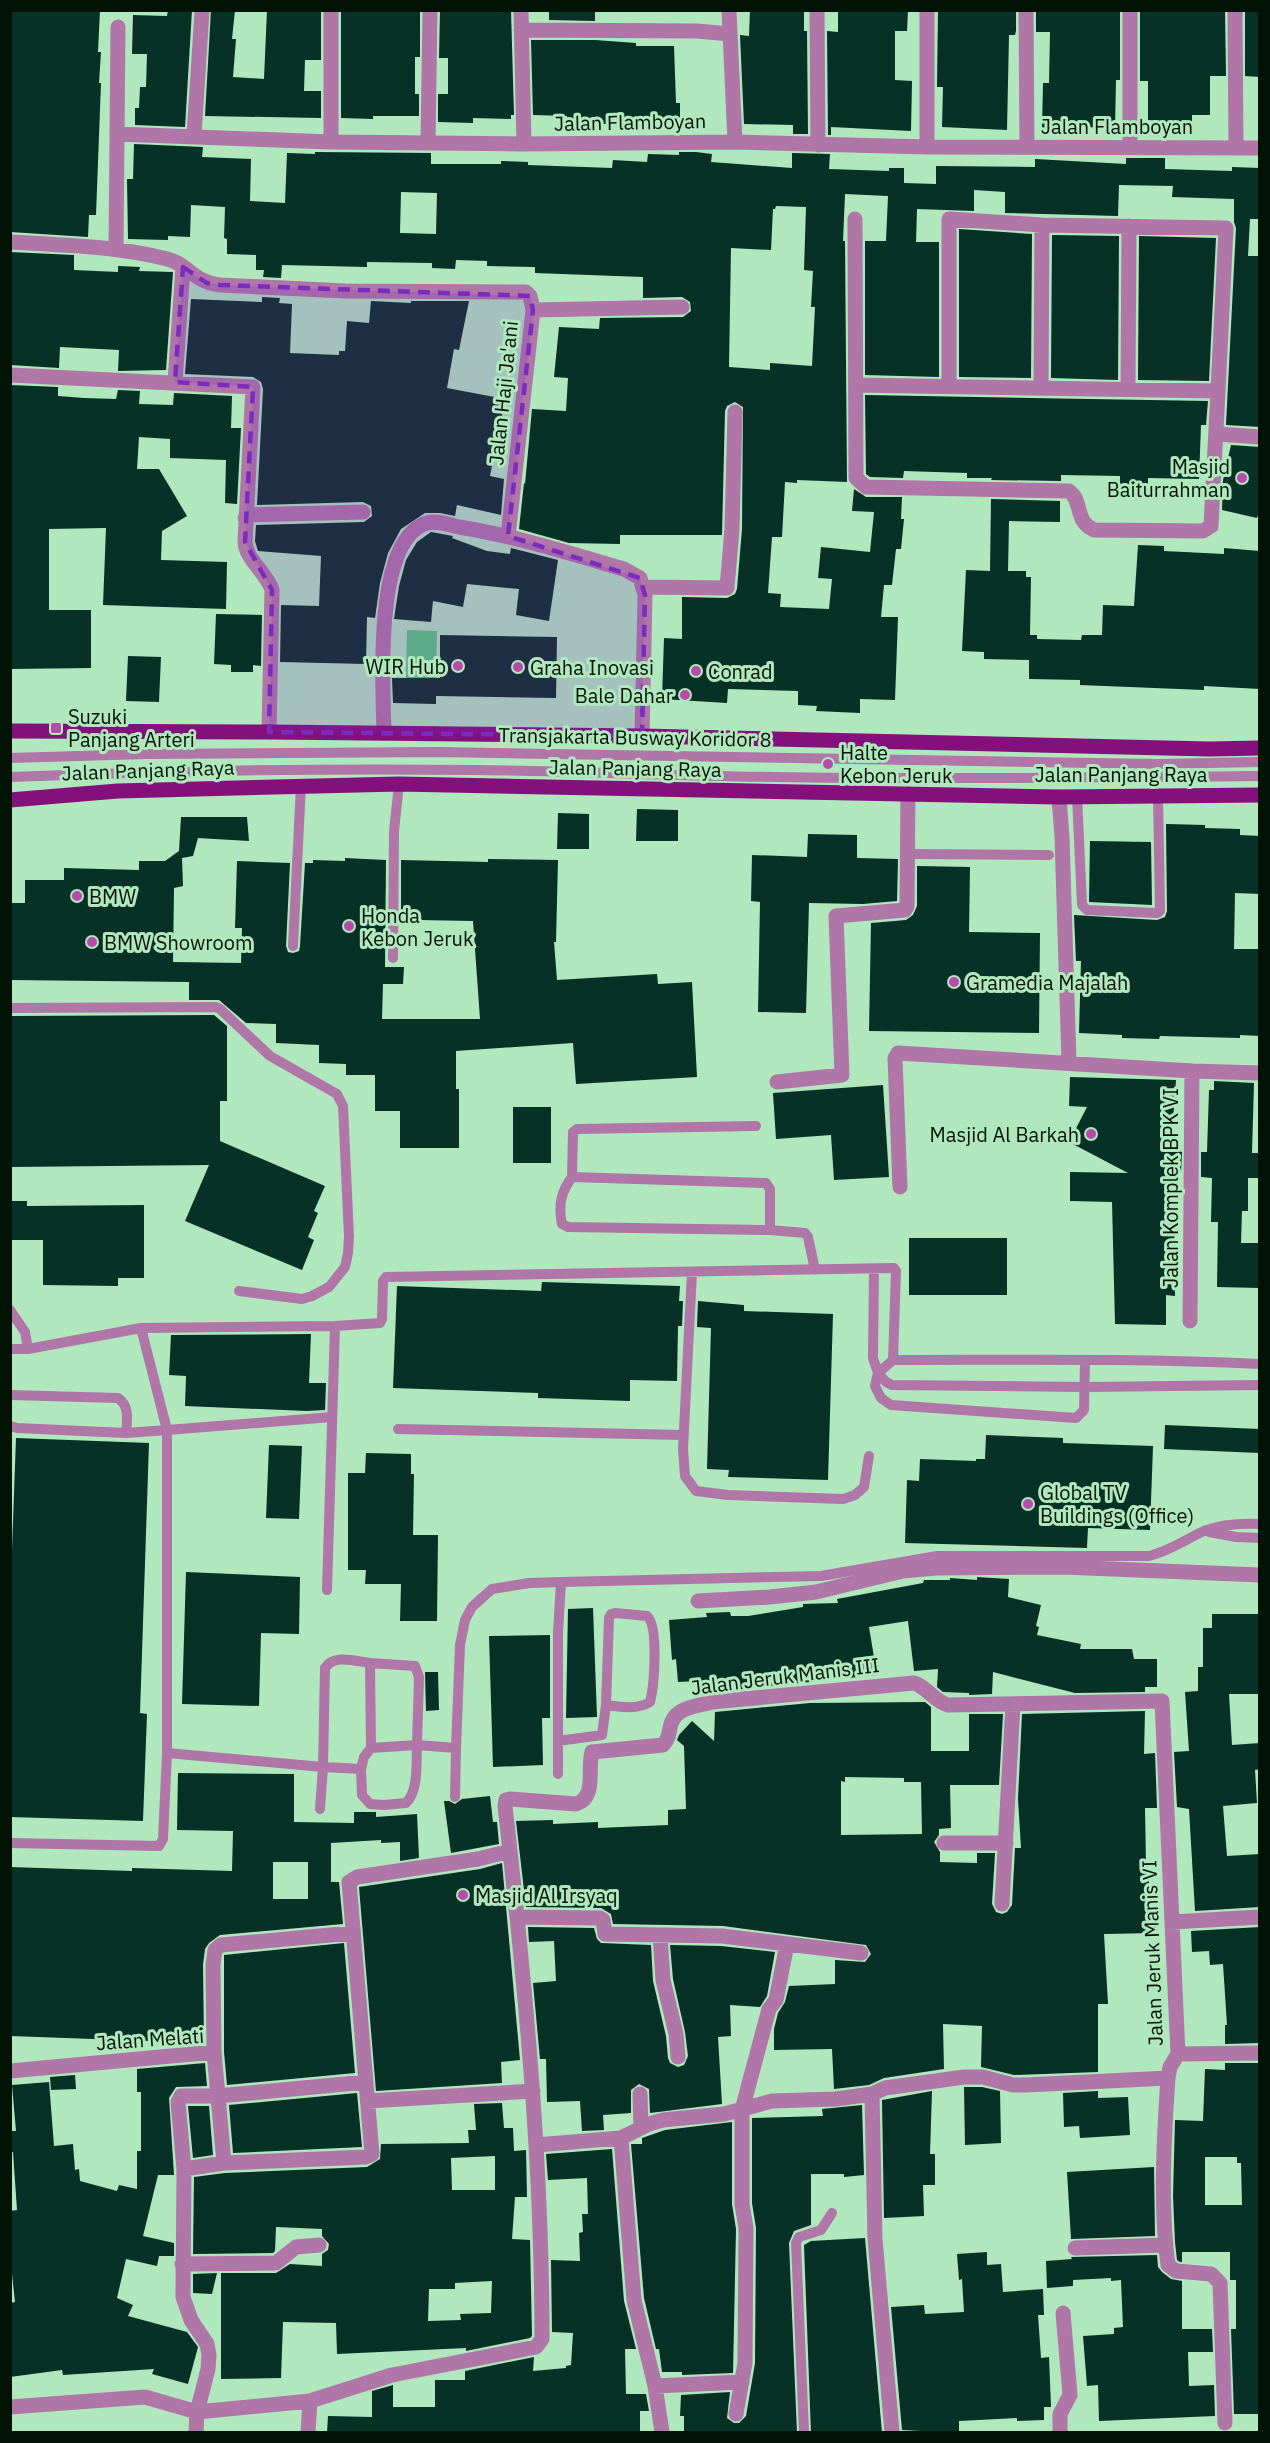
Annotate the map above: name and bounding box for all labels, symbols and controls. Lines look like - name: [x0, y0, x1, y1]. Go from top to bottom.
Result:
- street label: Jalan Flamboyan: [554, 107, 706, 137]
- street label: Jalan Flamboyan: [1041, 113, 1193, 140]
- street label: Jalan Haji Ja'ani: [482, 319, 524, 467]
- place label: Masjid Baiturrahman: [1107, 453, 1230, 503]
- marker: Masjid Baiturrahman: [1235, 471, 1249, 485]
- place label: WIR Hub: [366, 653, 446, 680]
- place label: Graha Inovasi: [530, 654, 654, 681]
- place label: Conrad: [708, 658, 773, 685]
- marker: WIR Hub: [451, 659, 465, 673]
- marker: Graha Inovasi: [511, 660, 525, 674]
- marker: Conrad: [689, 664, 703, 678]
- place label: Bale Dahar: [575, 682, 673, 709]
- marker: Bale Dahar: [678, 688, 692, 702]
- place label: Suzuki Panjang Arteri: [68, 703, 195, 753]
- marker: Suzuki Panjang Arteri: [49, 721, 63, 735]
- street label: Transjakarta Busway Koridor 8: [498, 721, 772, 753]
- place label: Halte Kebon Jeruk: [840, 739, 953, 789]
- street label: Jalan Panjang Raya: [61, 753, 235, 787]
- street label: Jalan Panjang Raya: [548, 753, 722, 783]
- marker: Halte Kebon Jeruk: [821, 757, 835, 771]
- street label: Jalan Panjang Raya: [1035, 761, 1208, 788]
- place label: BMW: [89, 883, 136, 910]
- marker: BMW: [70, 889, 84, 903]
- place label: Honda Kebon Jeruk: [361, 902, 474, 952]
- marker: Honda Kebon Jeruk: [342, 919, 356, 933]
- place label: BMW Showroom: [104, 929, 252, 956]
- marker: BMW Showroom: [85, 935, 99, 949]
- place label: Gramedia Majalah: [966, 969, 1128, 996]
- marker: Gramedia Majalah: [947, 975, 961, 989]
- street label: Jalan Komplek BPK VI: [1157, 1088, 1184, 1288]
- place label: Masjid Al Barkah: [929, 1121, 1079, 1148]
- marker: Masjid Al Barkah: [1084, 1127, 1098, 1141]
- place label: Global TV Buildings (Office): [1040, 1479, 1194, 1529]
- marker: Global TV Buildings (Office): [1021, 1497, 1035, 1511]
- street label: Jalan Jeruk Manis III: [689, 1651, 881, 1701]
- street label: Jalan Jeruk Manis VI: [1135, 1860, 1169, 2046]
- place label: Masjid Al Irsyaq: [475, 1882, 618, 1909]
- marker: Masjid Al Irsyaq: [456, 1888, 470, 1902]
- street label: Jalan Melati: [95, 2022, 205, 2056]

